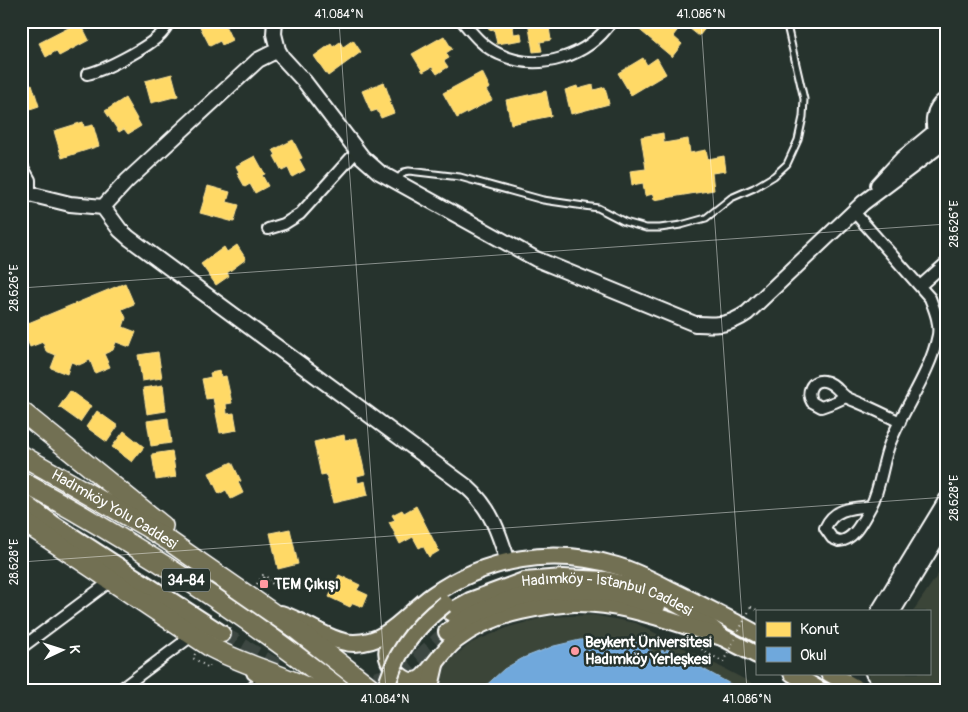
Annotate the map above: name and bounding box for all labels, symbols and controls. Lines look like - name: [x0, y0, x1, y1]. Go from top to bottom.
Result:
- text: 41.084°N: [315, 7, 363, 22]
- text: 41.086°N: [677, 7, 725, 22]
- text: 28.626°E: [947, 200, 962, 248]
- text: 28.626°E: [7, 264, 22, 312]
- street label: Hadımköy Yolu Caddesi: [48, 465, 181, 554]
- text: 28.628°E: [947, 475, 962, 521]
- text: 28.628°E: [7, 539, 22, 585]
- road number: 34-84: [162, 568, 210, 592]
- street label: Hadımköy - İstanbul Caddesi: [521, 569, 696, 621]
- place label: TEM Çıkışı: [273, 575, 339, 594]
- marker: TEM Çıkışı: [258, 578, 270, 590]
- legend: [756, 610, 930, 674]
- text: Konut: [800, 620, 840, 639]
- north arrow: [38, 624, 88, 674]
- place label: Beykent Üniversitesi Hadımköy Yerleşkesi: [585, 633, 712, 669]
- text: K: [66, 644, 83, 654]
- marker: Beykent Üniversitesi Hadımköy Yerleşkesi: [569, 645, 581, 657]
- text: Okul: [800, 646, 827, 665]
- text: 41.084°N: [361, 692, 409, 707]
- text: 41.086°N: [723, 692, 771, 707]

